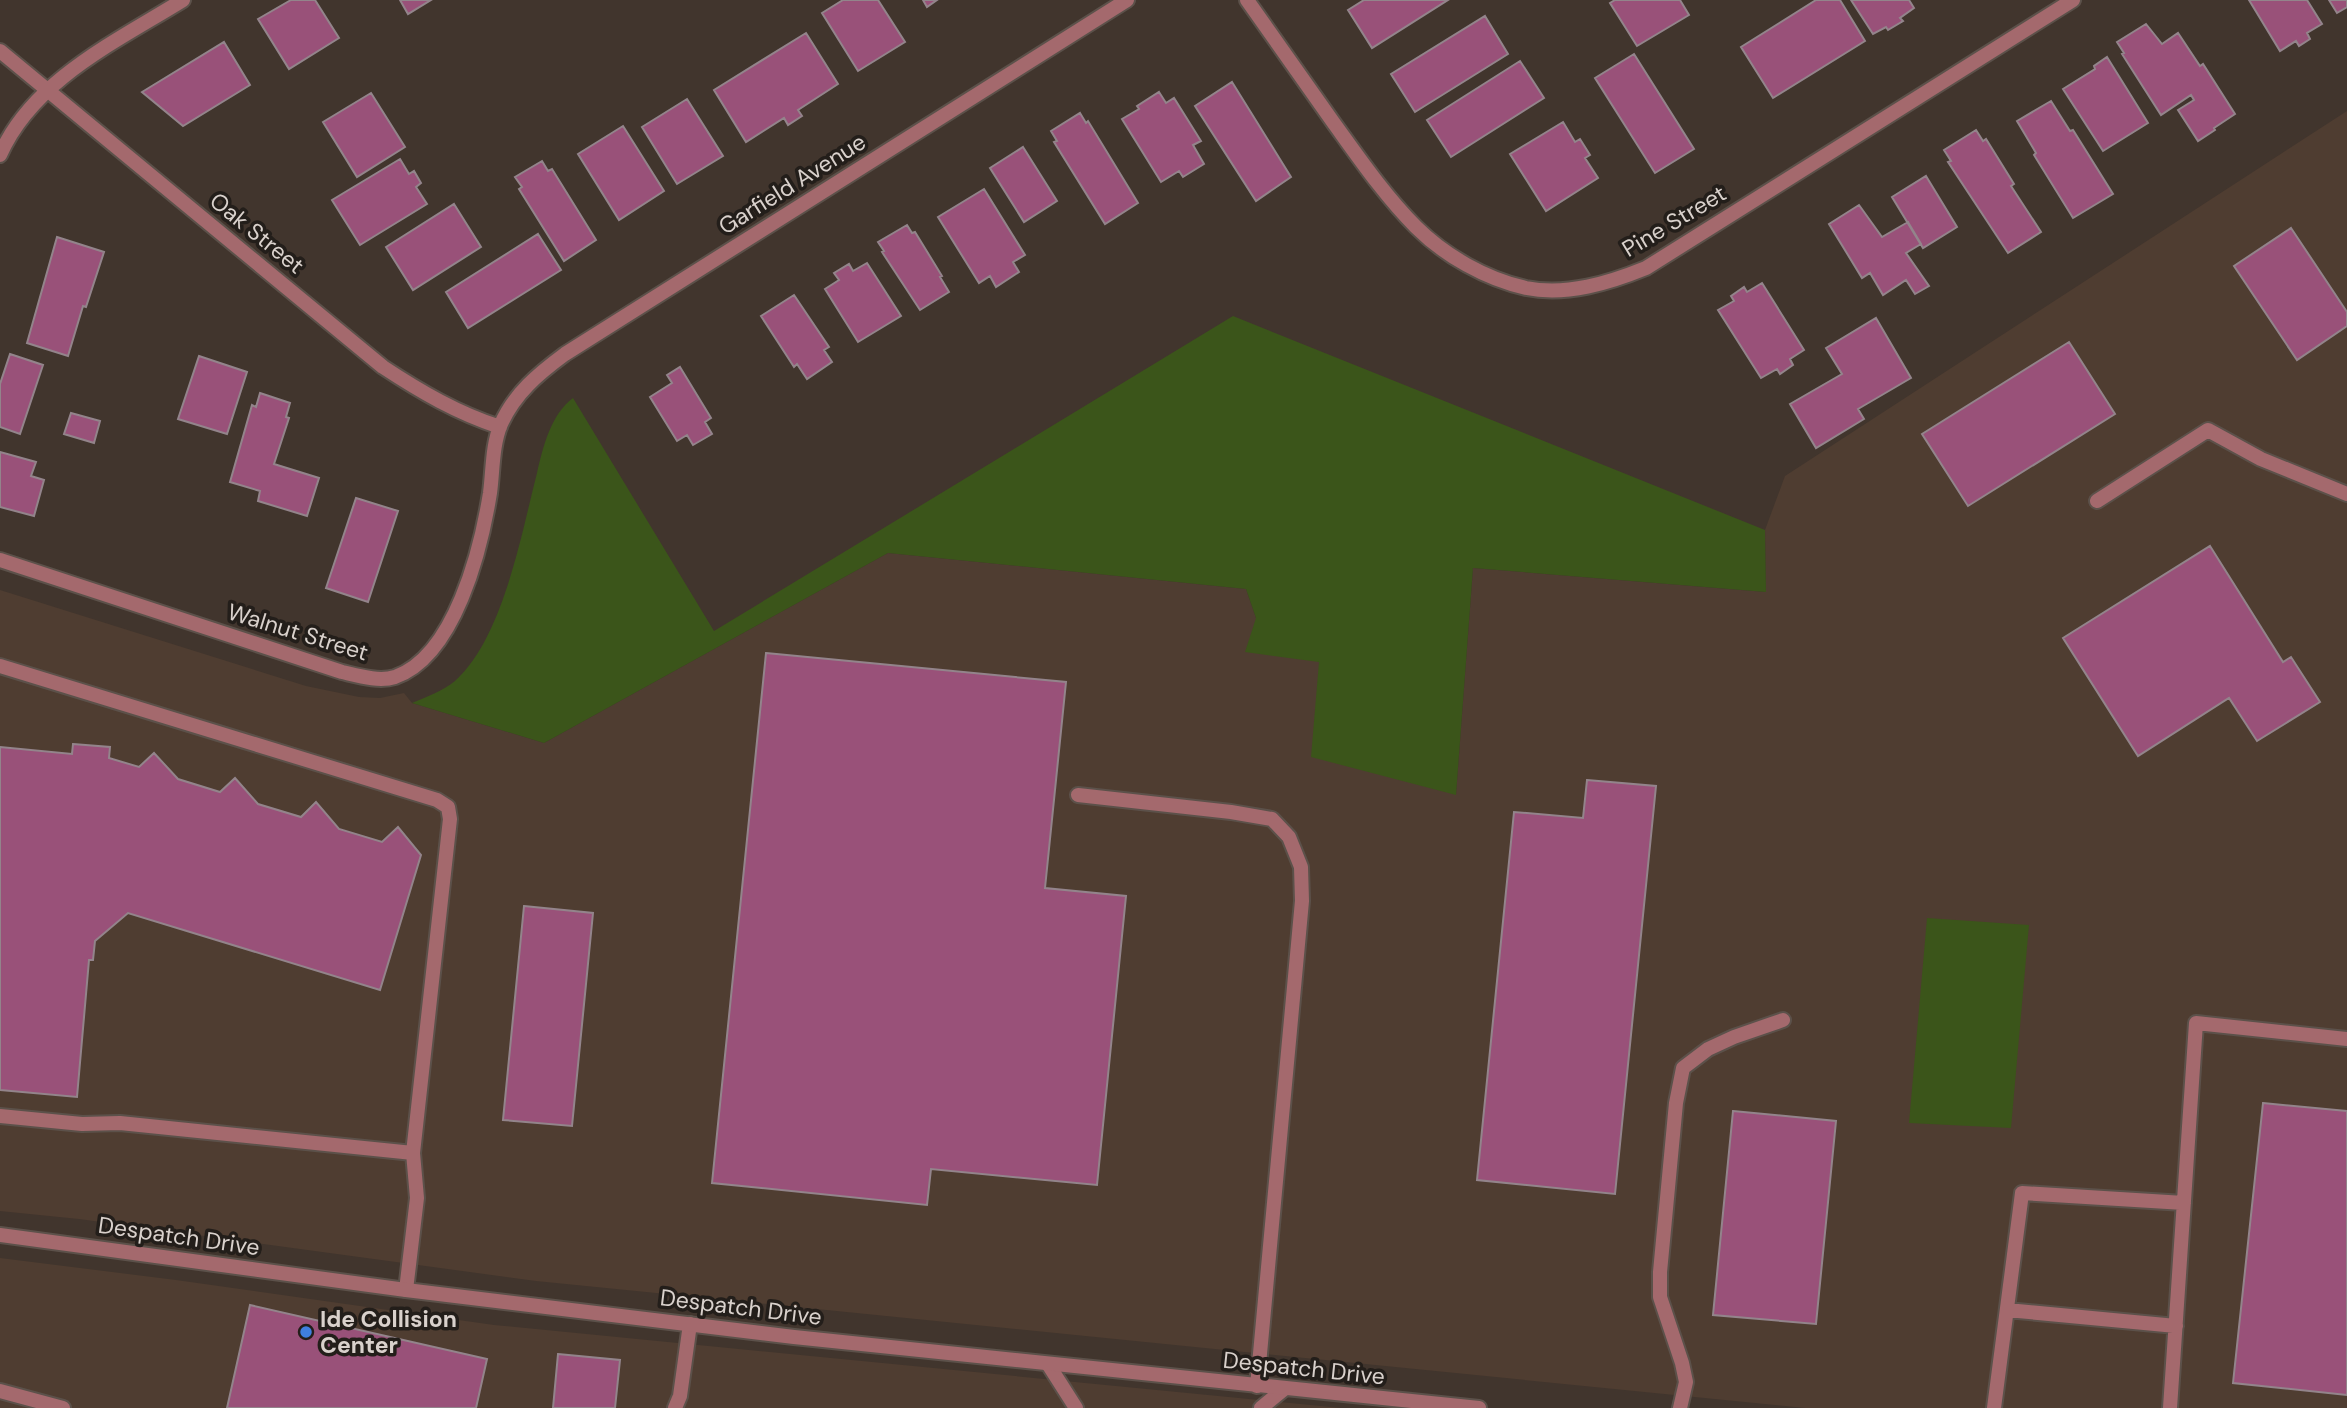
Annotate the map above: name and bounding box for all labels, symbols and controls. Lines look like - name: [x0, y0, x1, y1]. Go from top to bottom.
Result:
- street label: Garfield Avenue: [713, 127, 871, 241]
- street label: Pine Street: [1616, 178, 1732, 264]
- street label: Oak Street: [204, 186, 310, 280]
- street label: Walnut Street: [224, 596, 372, 668]
- street label: Despatch Drive: [96, 1210, 262, 1262]
- street label: Despatch Drive: [658, 1282, 824, 1332]
- place label: Ide Collision Center: [320, 1304, 457, 1360]
- marker: Ide Collision Center: [298, 1324, 314, 1340]
- street label: Despatch Drive: [1222, 1345, 1386, 1391]

